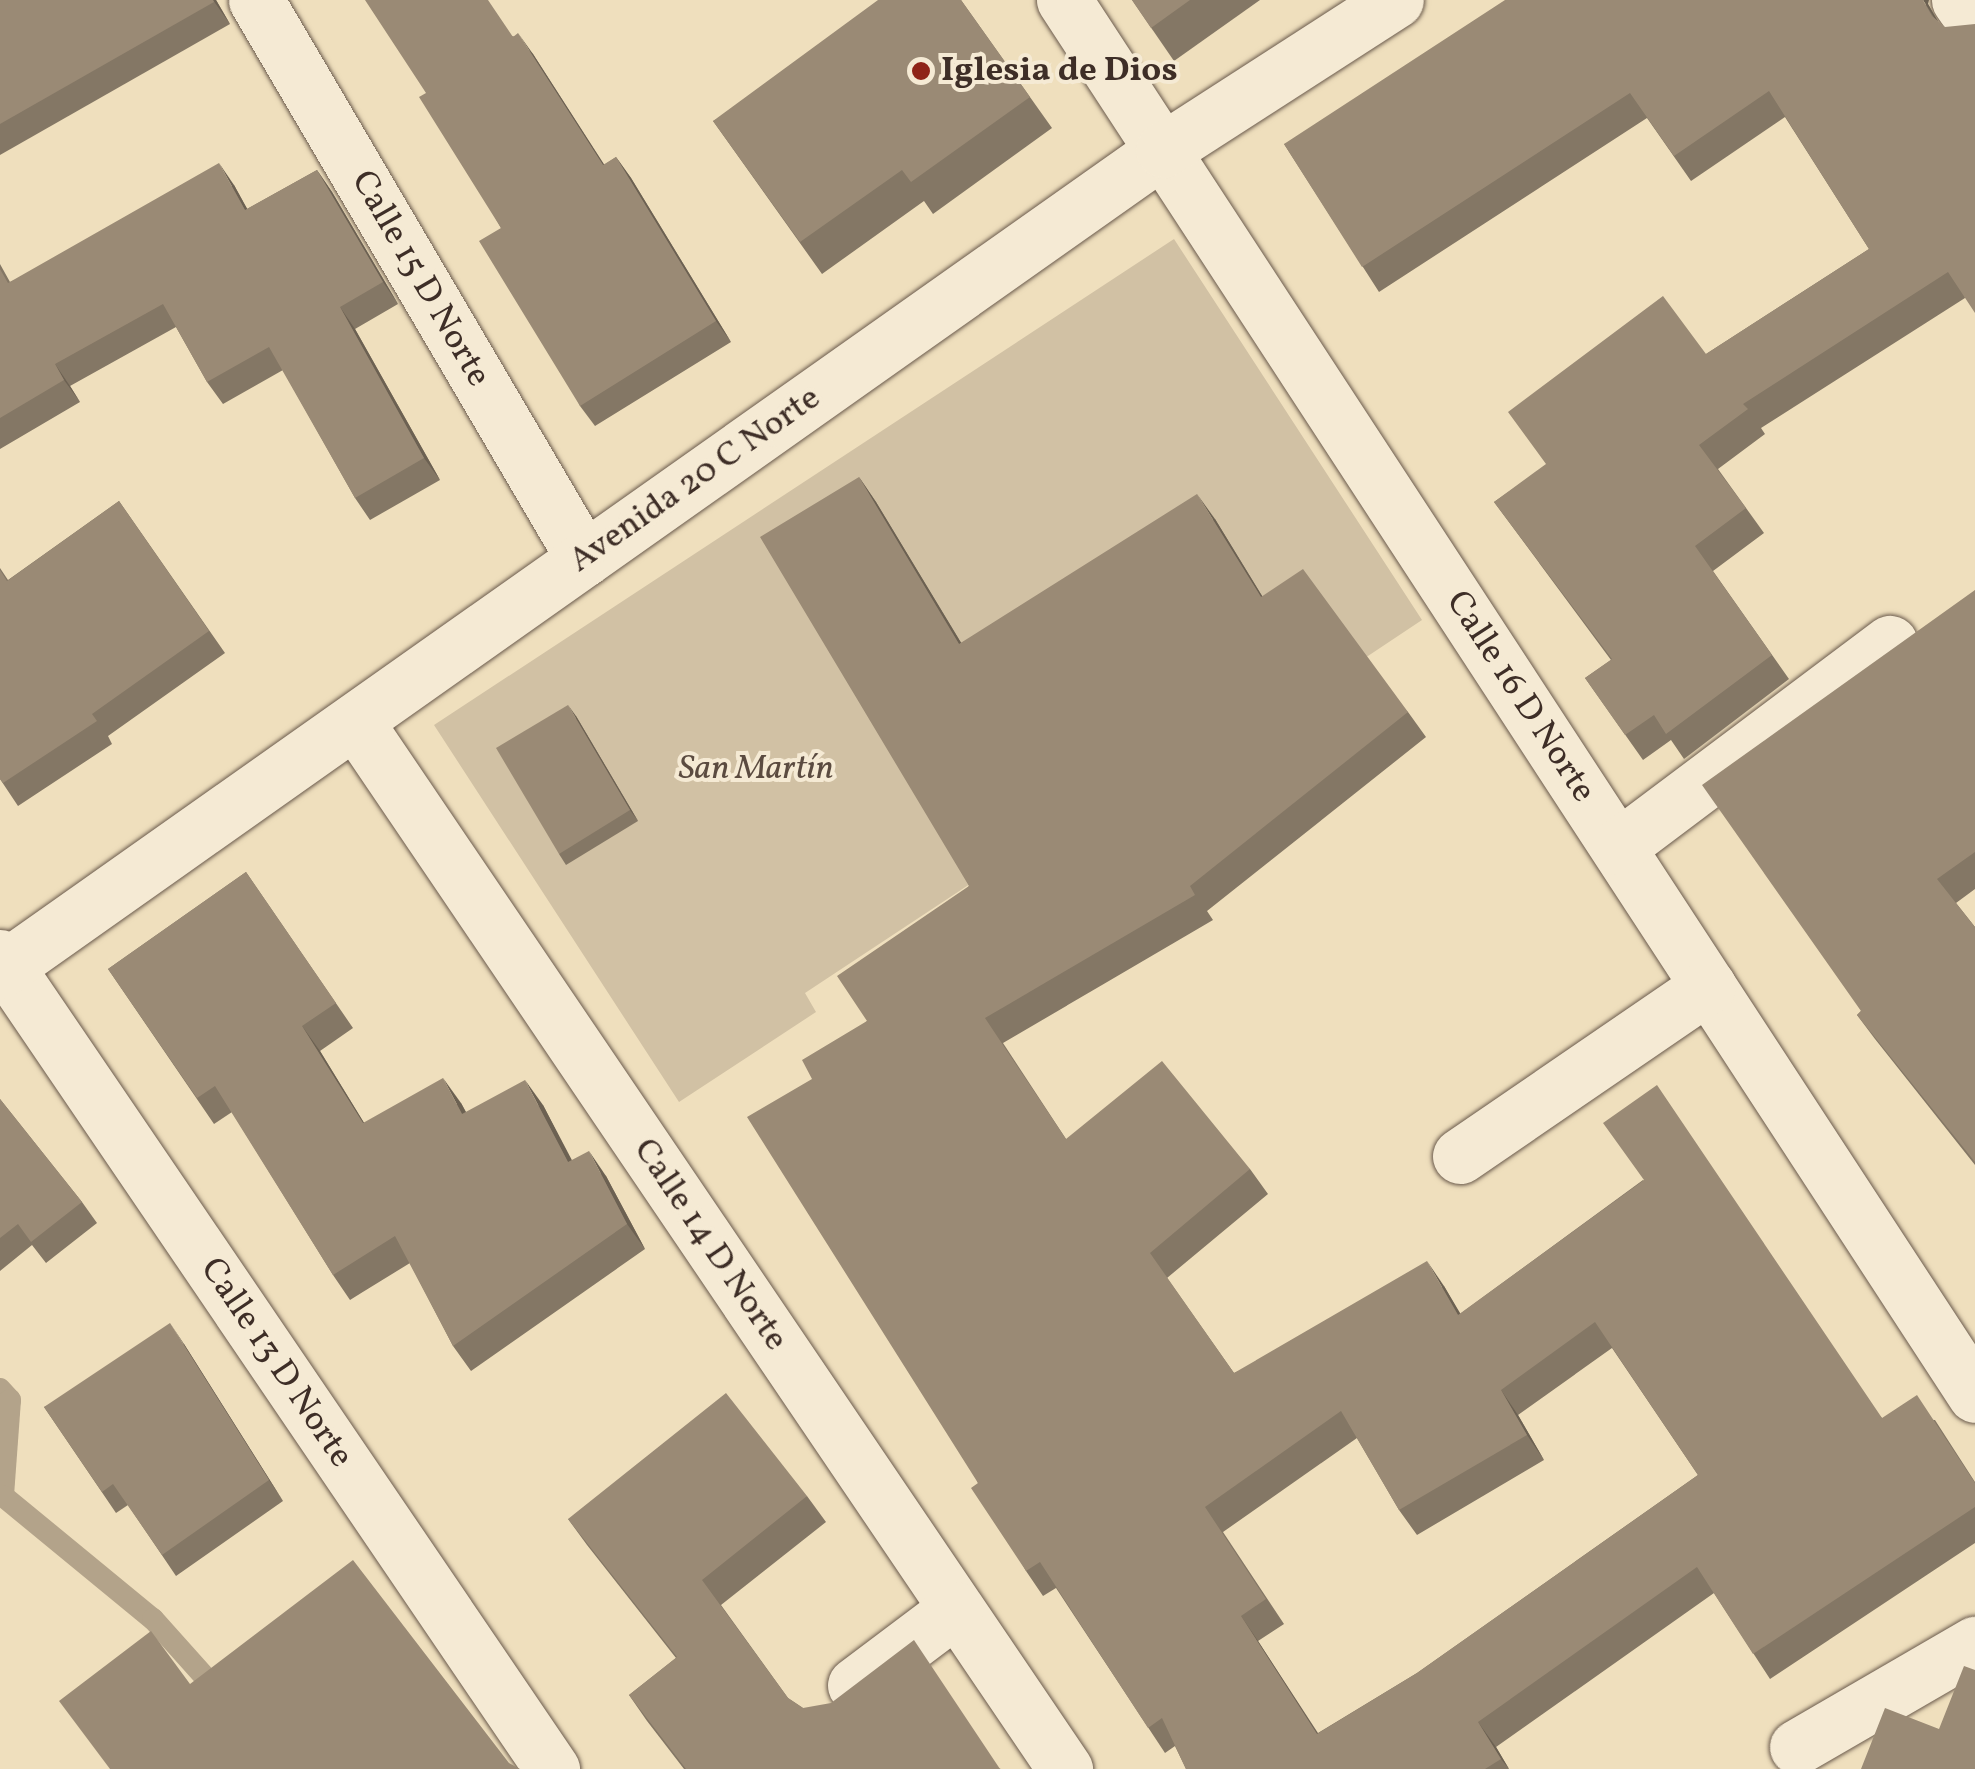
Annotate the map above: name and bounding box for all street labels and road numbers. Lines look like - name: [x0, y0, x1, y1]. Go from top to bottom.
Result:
- street label: Calle 15 D Norte: [341, 163, 499, 395]
- street label: Avenida 20 C Norte: [561, 378, 829, 582]
- street label: Calle 16 D Norte: [1436, 583, 1604, 811]
- street label: Calle 14 D Norte: [624, 1131, 796, 1359]
- street label: Calle 13 D Norte: [190, 1250, 362, 1476]

